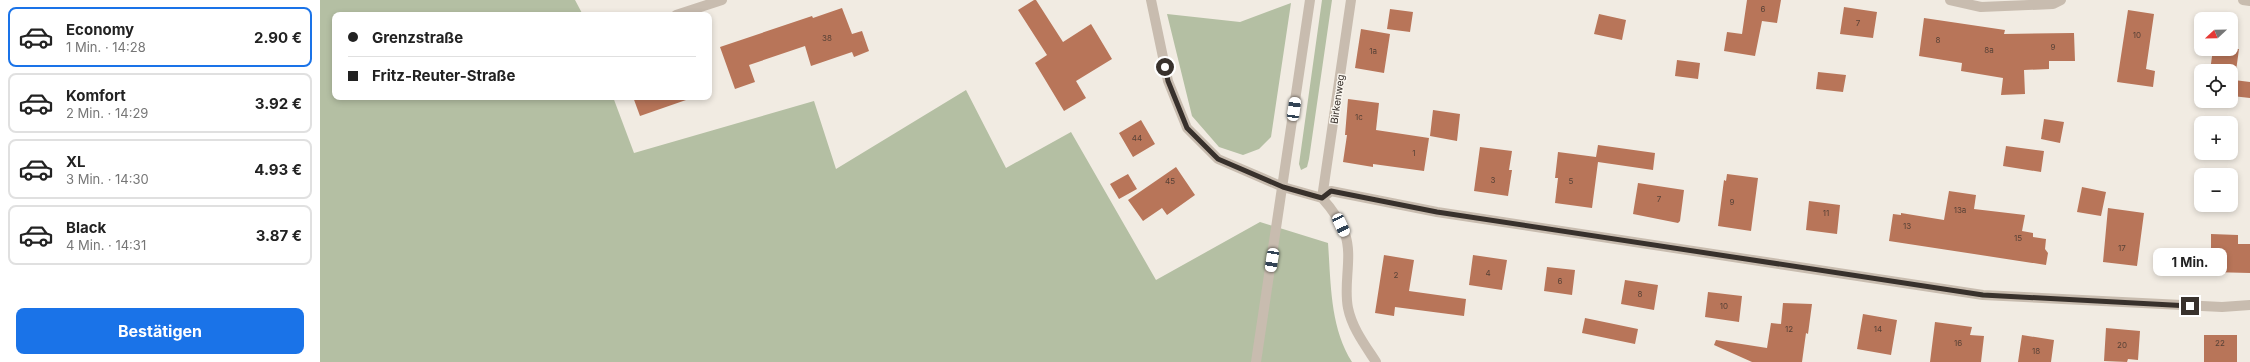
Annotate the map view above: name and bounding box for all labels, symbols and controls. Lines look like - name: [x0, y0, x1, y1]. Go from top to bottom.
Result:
- house number: 6: [1761, 4, 1766, 14]
- north arrow: [2194, 12, 2238, 56]
- map controls: [2194, 12, 2238, 212]
- house number: 7: [1856, 18, 1861, 28]
- icon: car: [18, 19, 54, 55]
- text: Economy: [66, 20, 134, 39]
- text: 2.90 €: [254, 28, 302, 47]
- text: Grenzstraße: [372, 28, 463, 47]
- house number: 10: [2133, 30, 2141, 40]
- house number: 38: [822, 33, 832, 43]
- house number: 8: [1936, 35, 1941, 45]
- text: 1 Min. · 14:28: [66, 39, 146, 55]
- house number: 9: [2051, 42, 2056, 52]
- house number: 8a: [1984, 45, 1994, 55]
- house number: 1a: [1369, 46, 1377, 56]
- route start: [1156, 58, 1174, 76]
- button: locate: [2194, 64, 2238, 108]
- text: Fritz-Reuter-Straße: [372, 66, 515, 85]
- street label: Birkenweg: [1328, 73, 1346, 125]
- icon: car: [18, 85, 54, 121]
- text: Komfort: [66, 86, 126, 105]
- text: 3.92 €: [255, 94, 302, 113]
- car: [1286, 96, 1302, 122]
- text: 2 Min. · 14:29: [66, 105, 148, 121]
- house number: 1c: [1355, 112, 1363, 122]
- button: +: [2194, 116, 2238, 160]
- house number: 44: [1132, 133, 1142, 143]
- house number: 1: [1412, 148, 1416, 158]
- icon: car: [18, 151, 54, 187]
- text: XL: [66, 152, 86, 171]
- text: 4.93 €: [254, 160, 302, 179]
- button: −: [2194, 168, 2238, 212]
- text: 3 Min. · 14:30: [66, 171, 149, 187]
- house number: 3: [1491, 175, 1496, 185]
- house number: 45: [1165, 176, 1175, 186]
- house number: 5: [1569, 176, 1574, 186]
- house number: 7: [1657, 194, 1662, 204]
- house number: 9: [1730, 197, 1735, 207]
- house number: 13a: [1954, 205, 1966, 215]
- house number: 11: [1823, 208, 1829, 218]
- car: [1330, 212, 1352, 238]
- icon: car: [18, 217, 54, 253]
- text: Black: [66, 218, 106, 237]
- house number: 13: [1903, 221, 1911, 231]
- text: 3.87 €: [256, 226, 302, 245]
- house number: 15: [2014, 233, 2022, 243]
- text: 4 Min. · 14:31: [66, 237, 146, 253]
- house number: 17: [2118, 243, 2126, 253]
- car: [1264, 247, 1280, 273]
- callout: 1 Min.: [2153, 248, 2227, 276]
- text: 1 Min.: [2172, 254, 2208, 270]
- house number: 4: [1485, 268, 1491, 278]
- house number: 2: [1394, 270, 1399, 280]
- house number: 6: [1558, 276, 1563, 286]
- house number: 8: [1638, 289, 1643, 299]
- route end: [2181, 297, 2199, 315]
- house number: 10: [1720, 301, 1728, 311]
- button: Bestätigen: [16, 308, 304, 354]
- house number: 12: [1785, 324, 1793, 334]
- house number: 14: [1874, 324, 1882, 334]
- house number: 16: [1954, 338, 1962, 348]
- house number: 22: [2215, 338, 2225, 348]
- house number: 20: [2117, 340, 2127, 350]
- house number: 18: [2032, 346, 2040, 356]

